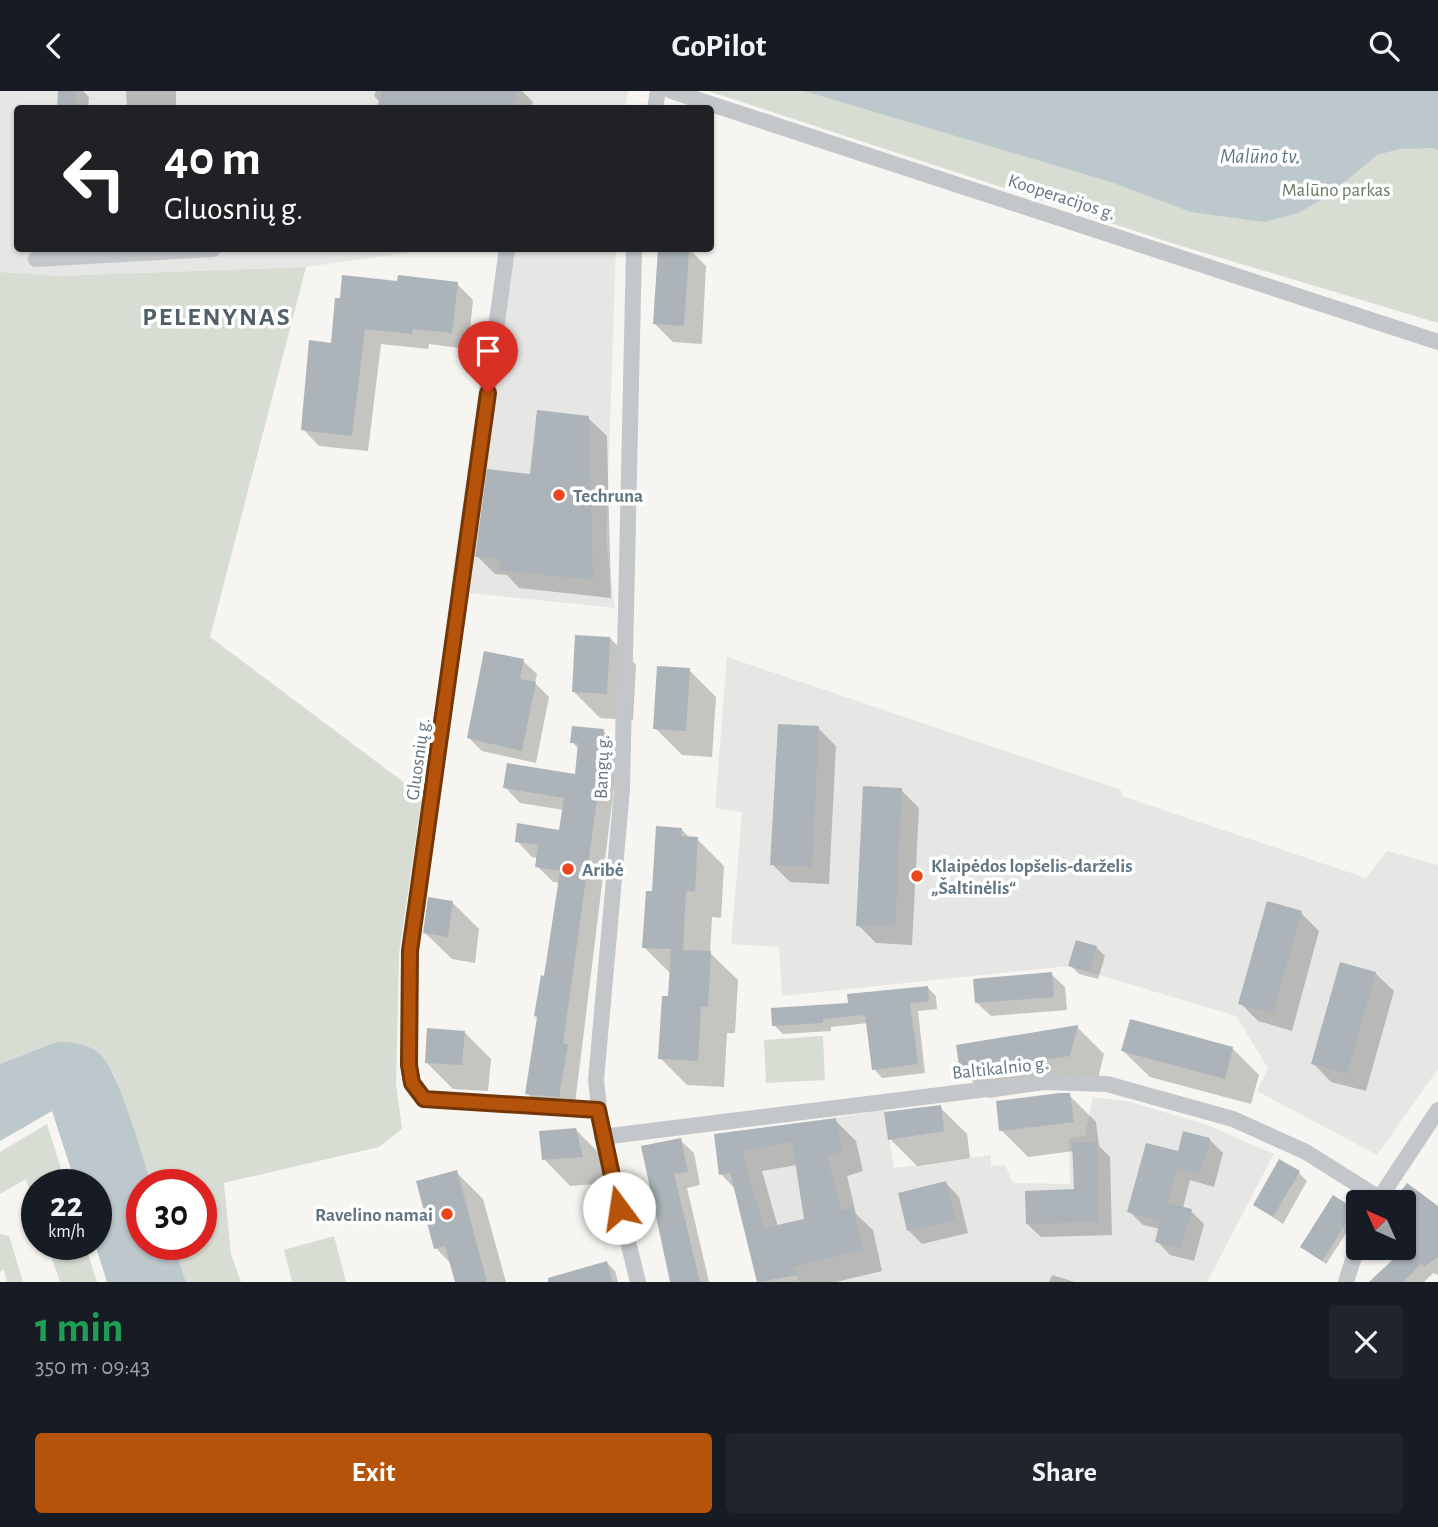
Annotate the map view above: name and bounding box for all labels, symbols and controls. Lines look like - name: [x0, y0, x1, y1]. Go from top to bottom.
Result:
- icon: back: [35, 27, 73, 65]
- icon: search: [1365, 27, 1403, 65]
- text: GoPilot: [672, 30, 766, 62]
- icon: left: [49, 133, 140, 224]
- text: 40 m: [164, 135, 261, 184]
- water label: Malūno tv.: [1220, 146, 1300, 167]
- street label: Kooperacijos g.: [1005, 171, 1118, 224]
- park label: Malūno parkas: [1282, 181, 1390, 200]
- text: Gluosnių g.: [164, 193, 303, 225]
- district label: PELENYNAS: [142, 304, 292, 330]
- pin: [458, 321, 518, 393]
- icon: arrive: [469, 332, 507, 370]
- marker: Techruna: [551, 487, 567, 503]
- place label: Techruna: [573, 487, 643, 506]
- street label: Gluosnių g.: [403, 717, 434, 802]
- street label: Bangų g.: [592, 735, 613, 800]
- place label: Klaipėdos lopšelis-darželis „Šaltinėlis“: [931, 857, 1133, 898]
- marker: Aribė: [560, 861, 576, 877]
- place label: Aribė: [582, 861, 624, 880]
- marker: Klaipėdos lopšelis-darželis „Šaltinėlis“: [909, 868, 925, 884]
- street label: Baltikalnio g.: [951, 1054, 1049, 1083]
- speed limit sign: 30: [126, 1169, 217, 1260]
- position arrow: [582, 1171, 656, 1245]
- text: 22: [50, 1188, 83, 1223]
- north arrow: [1346, 1190, 1416, 1260]
- map controls: [1346, 1190, 1416, 1260]
- place label: Ravelino namai: [315, 1206, 433, 1225]
- marker: Ravelino namai: [439, 1206, 455, 1222]
- text: km/h: [48, 1223, 85, 1241]
- button: close: [1329, 1305, 1403, 1379]
- text: 1 min: [35, 1307, 124, 1349]
- text: 350 m · 09:43: [35, 1356, 150, 1379]
- button: Exit: [35, 1433, 712, 1513]
- button: Share: [726, 1433, 1403, 1513]

